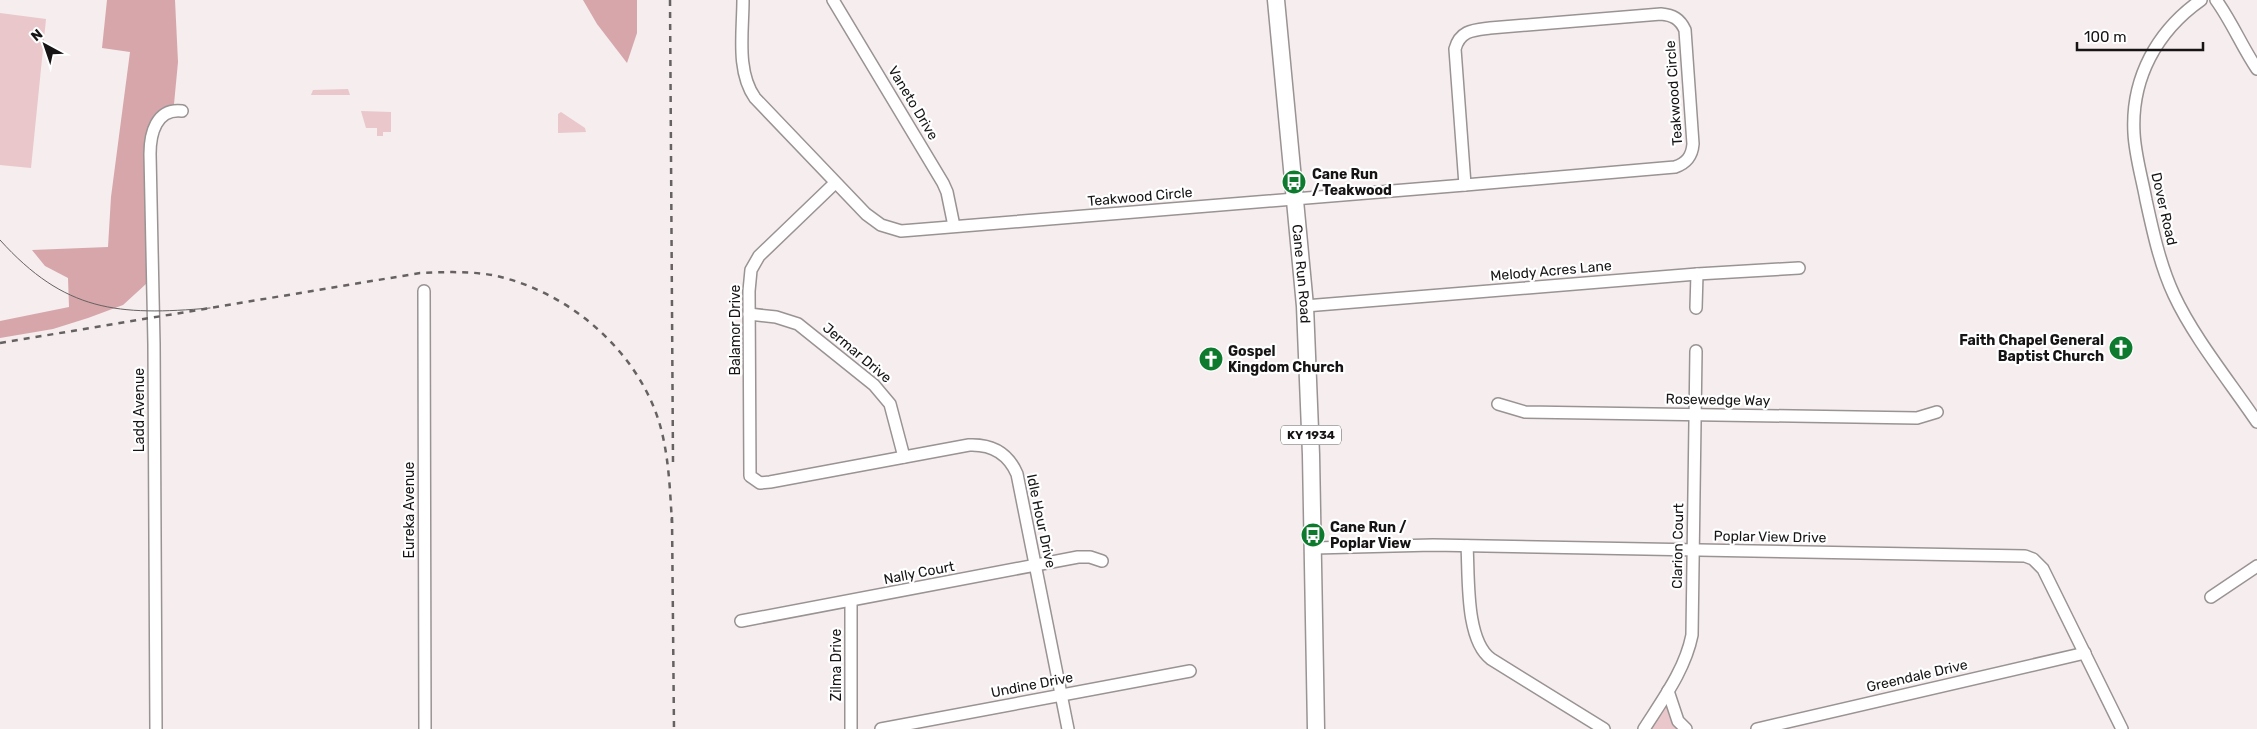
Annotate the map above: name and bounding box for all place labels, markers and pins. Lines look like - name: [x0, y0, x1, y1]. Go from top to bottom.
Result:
- place label: Cane Run / Teakwood: [1312, 166, 1392, 199]
- bus stop icon: Cane Run / Teakwood: [1281, 169, 1307, 195]
- place label: Faith Chapel General Baptist Church: [1959, 332, 2104, 365]
- church icon: Faith Chapel General Baptist Church: [2108, 335, 2134, 361]
- place label: Gospel Kingdom Church: [1228, 343, 1344, 376]
- church icon: Gospel Kingdom Church: [1198, 346, 1224, 372]
- place label: Cane Run / Poplar View: [1330, 519, 1411, 552]
- bus stop icon: Cane Run / Poplar View: [1300, 522, 1326, 548]

